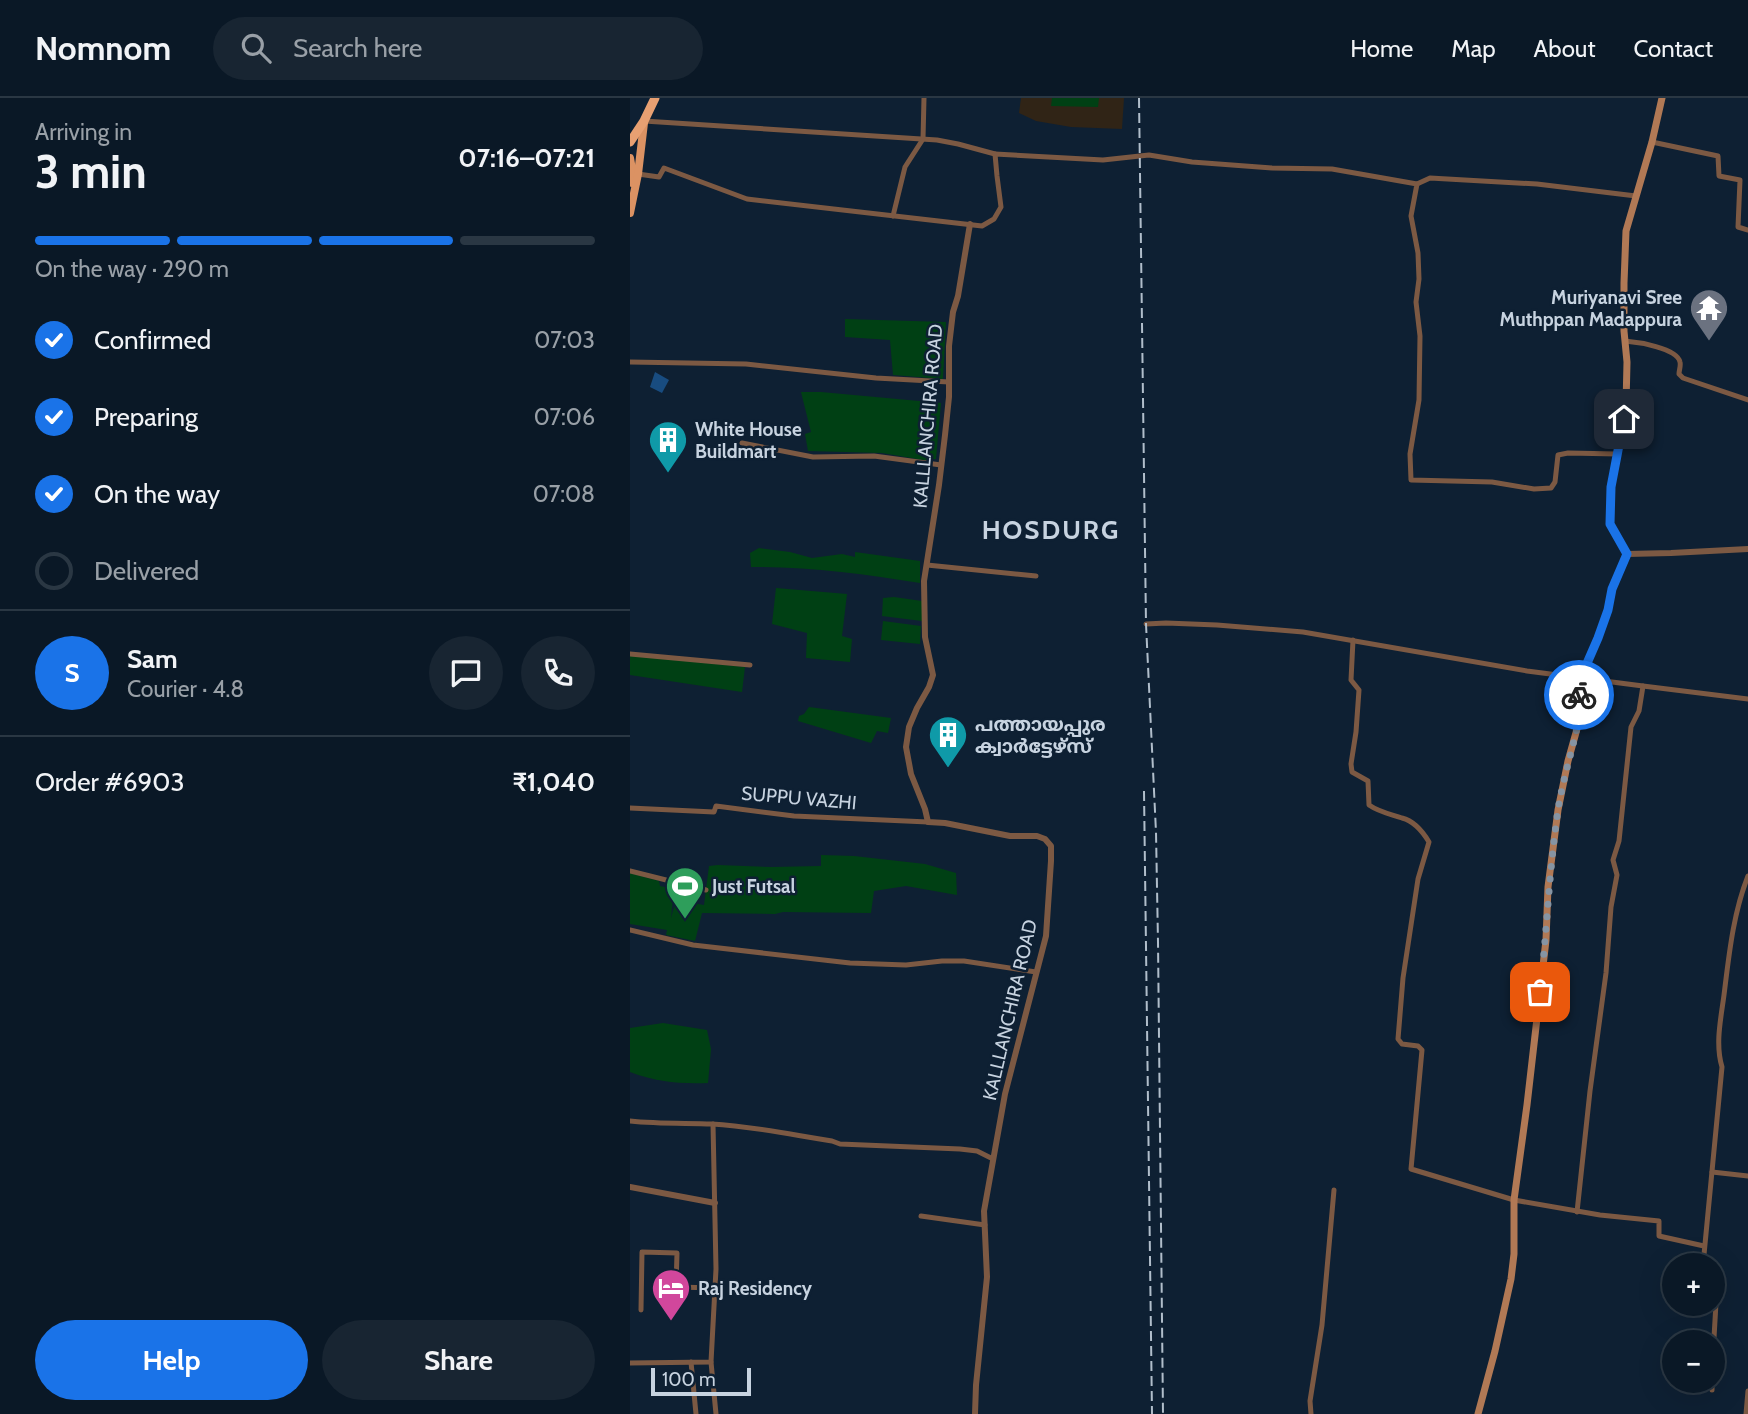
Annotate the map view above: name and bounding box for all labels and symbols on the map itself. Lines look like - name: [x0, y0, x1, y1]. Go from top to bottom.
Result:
- place label: Muriyanavi Sree Muthppan Madappura: [1500, 286, 1683, 331]
- temple icon: Muriyanavi Sree Muthppan Madappura: [1688, 287, 1730, 342]
- street label: KALLLANCHIRA ROAD: [908, 323, 948, 509]
- pin: [1594, 389, 1654, 449]
- place label: White House Buildmart: [695, 418, 802, 463]
- building icon: White House Buildmart: [647, 419, 689, 474]
- district label: HOSDURG: [982, 514, 1120, 546]
- courier: [1544, 660, 1614, 730]
- place label: പത്തായപ്പുര ക്വാർട്ടേഴ്സ്: [975, 713, 1106, 758]
- building icon: പത്തായപ്പുര ക്വാർട്ടേഴ്സ്: [927, 714, 969, 769]
- street label: SUPPU VAZHI: [740, 782, 858, 814]
- sports icon: Just Futsal: [664, 865, 706, 920]
- place label: Just Futsal: [711, 875, 795, 898]
- street label: KALLLANCHIRA ROAD: [978, 917, 1042, 1103]
- pin: [1510, 962, 1570, 1022]
- hotel icon: Raj Residency: [650, 1267, 692, 1322]
- place label: Raj Residency: [698, 1277, 813, 1300]
- scale bar: [651, 1365, 751, 1397]

